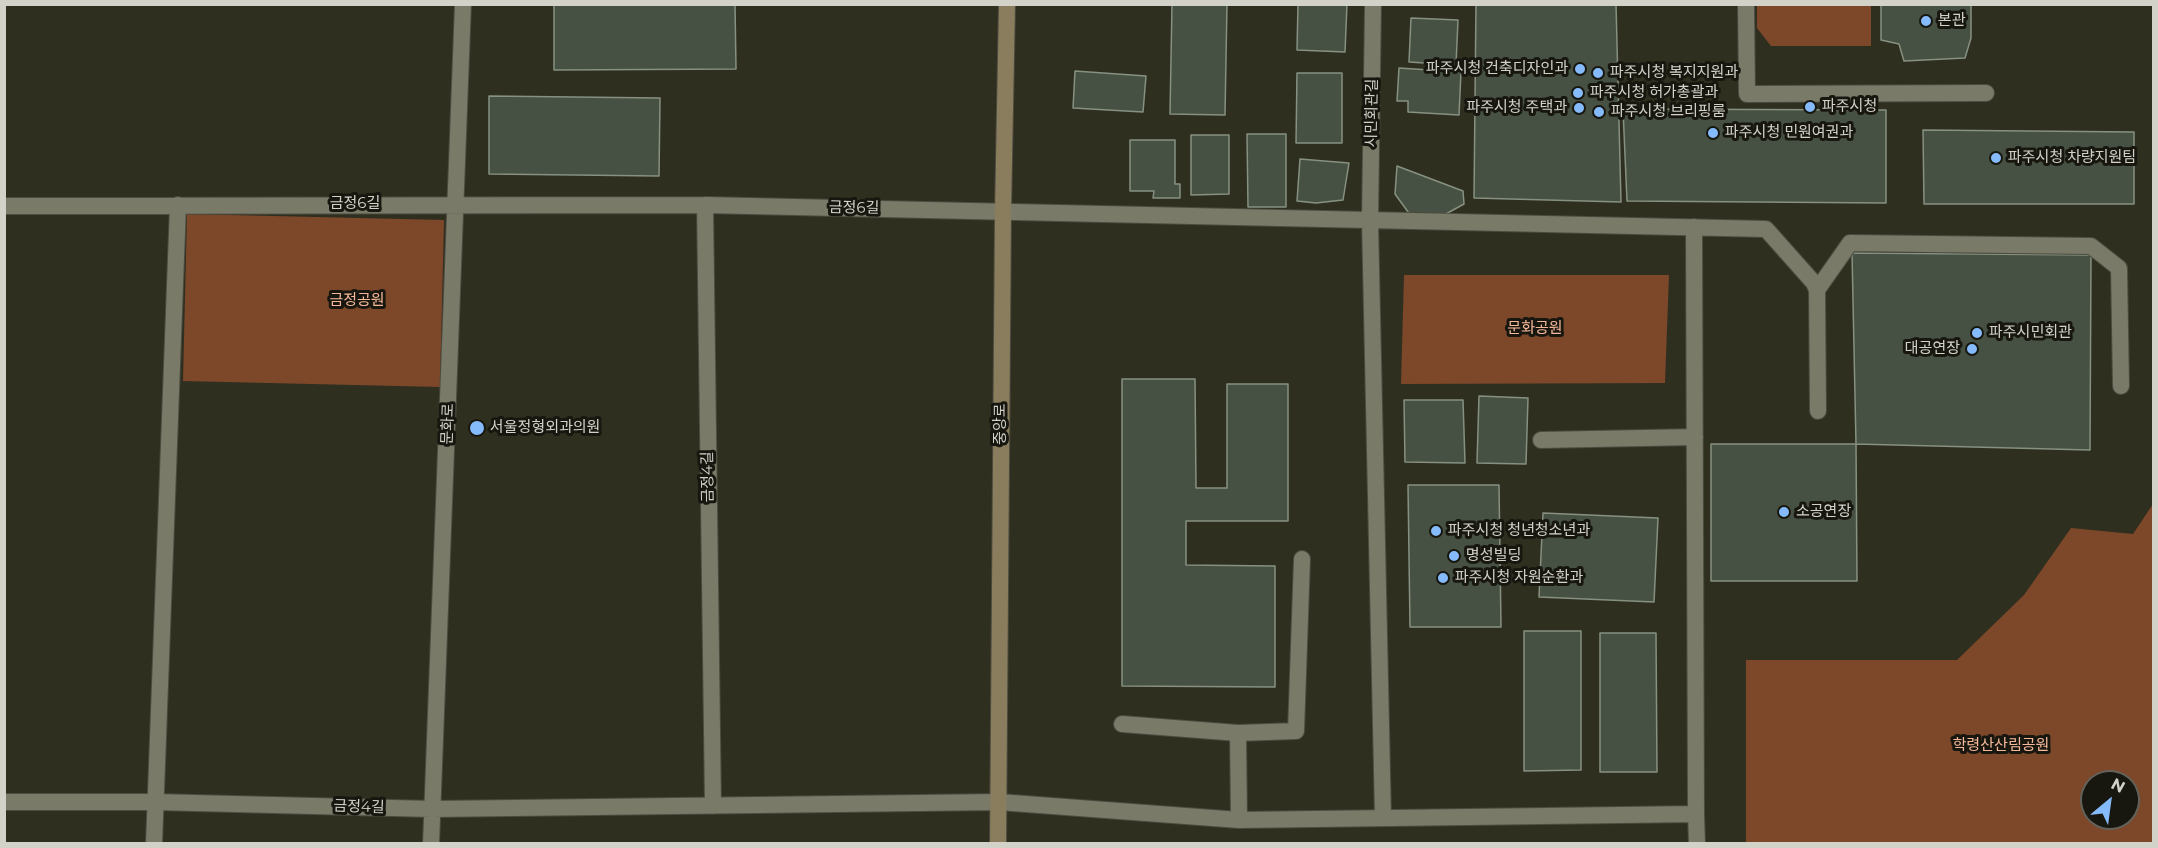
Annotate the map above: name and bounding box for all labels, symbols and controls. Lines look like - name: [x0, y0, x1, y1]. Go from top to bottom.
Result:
- place label: 본관: [1938, 12, 1966, 30]
- marker: 본관: [1919, 14, 1933, 28]
- place label: 파주시청 건축디자인과: [1426, 60, 1568, 78]
- marker: 파주시청 건축디자인과: [1573, 62, 1587, 76]
- place label: 파주시청 복지지원과: [1610, 64, 1738, 82]
- marker: 파주시청 복지지원과: [1591, 66, 1605, 80]
- street label: 시민회관길: [1362, 78, 1382, 148]
- place label: 파주시청 허가총괄과: [1590, 84, 1718, 102]
- marker: 파주시청 허가총괄과: [1571, 86, 1585, 100]
- place label: 파주시청: [1822, 98, 1877, 116]
- place label: 파주시청 주택과: [1466, 99, 1567, 117]
- marker: 파주시청: [1803, 100, 1817, 114]
- marker: 파주시청 주택과: [1572, 101, 1586, 115]
- place label: 파주시청 브리핑룸: [1611, 103, 1725, 121]
- marker: 파주시청 브리핑룸: [1592, 105, 1606, 119]
- place label: 파주시청 민원여권과: [1725, 124, 1853, 142]
- marker: 파주시청 민원여권과: [1706, 126, 1720, 140]
- place label: 파주시청 차량지원팀: [2008, 149, 2136, 167]
- marker: 파주시청 차량지원팀: [1989, 151, 2003, 165]
- street label: 금정6길: [330, 195, 380, 213]
- street label: 금정6길: [829, 199, 879, 217]
- park label: 금정공원: [329, 292, 385, 310]
- park label: 문화공원: [1507, 320, 1563, 338]
- place label: 파주시민회관: [1989, 324, 2072, 342]
- marker: 파주시민회관: [1970, 326, 1984, 340]
- place label: 대공연장: [1905, 340, 1960, 358]
- marker: 대공연장: [1965, 342, 1979, 356]
- street label: 문화로: [438, 403, 458, 445]
- street label: 중앙로: [992, 403, 1010, 445]
- marker: 서울정형외과의원: [468, 419, 486, 437]
- place label: 서울정형외과의원: [490, 419, 600, 437]
- street label: 금정4길: [699, 451, 717, 503]
- place label: 소공연장: [1796, 503, 1851, 521]
- marker: 소공연장: [1777, 505, 1791, 519]
- place label: 파주시청 청년청소년과: [1448, 522, 1590, 540]
- marker: 파주시청 청년청소년과: [1429, 524, 1443, 538]
- place label: 명성빌딩: [1466, 547, 1521, 565]
- marker: 명성빌딩: [1447, 549, 1461, 563]
- place label: 파주시청 자원순환과: [1455, 569, 1583, 587]
- marker: 파주시청 자원순환과: [1436, 571, 1450, 585]
- park label: 학령산산림공원: [1953, 737, 2049, 755]
- north arrow: [2080, 770, 2140, 830]
- text: N: [2108, 774, 2128, 797]
- street label: 금정4길: [333, 797, 385, 817]

